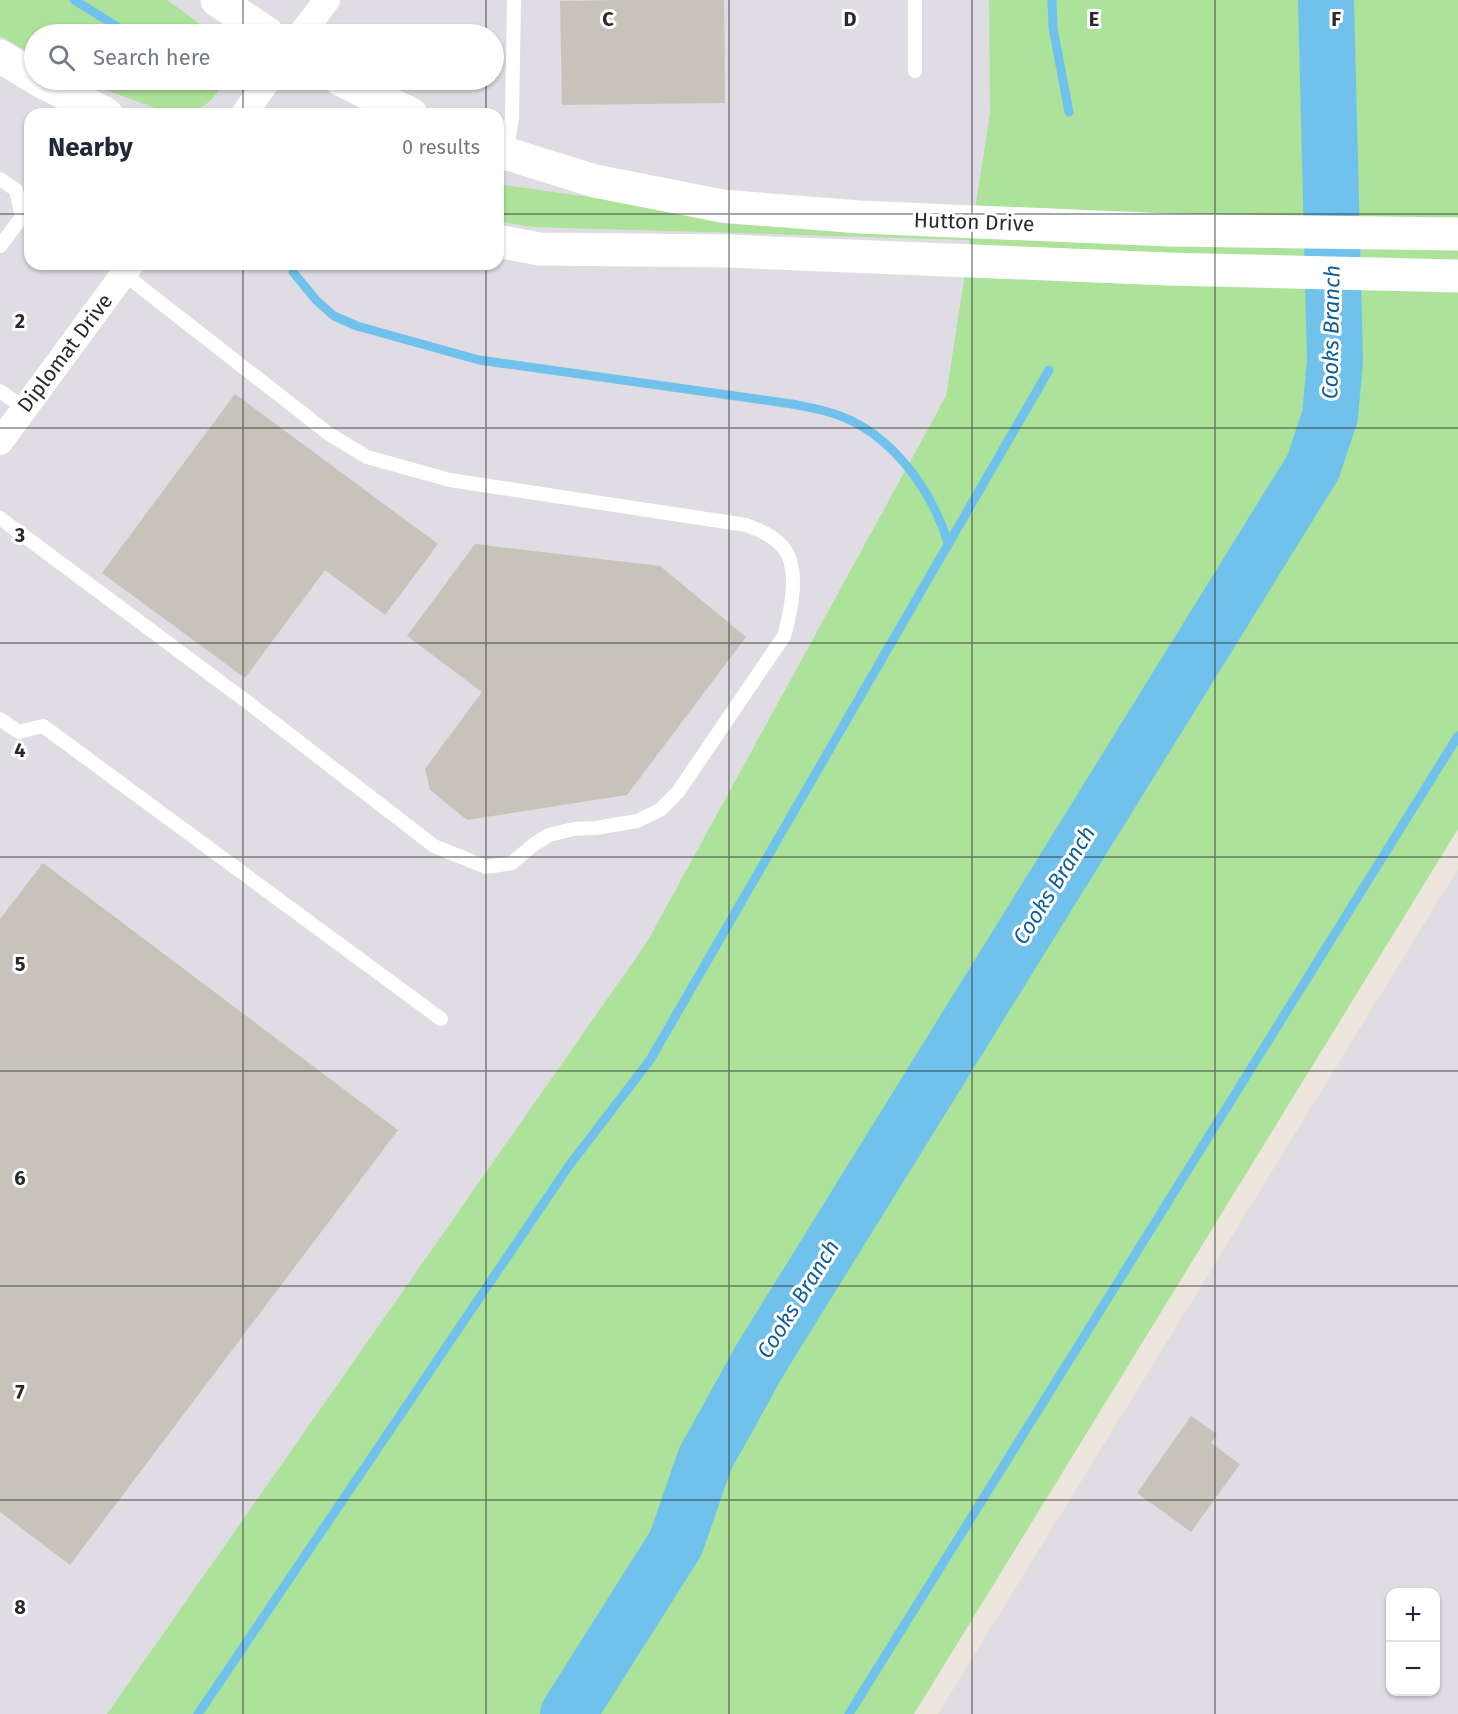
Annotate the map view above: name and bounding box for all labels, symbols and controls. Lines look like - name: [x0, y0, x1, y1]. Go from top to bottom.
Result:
- text: C: [602, 7, 614, 31]
- text: D: [843, 7, 857, 31]
- text: E: [1089, 7, 1099, 31]
- text: F: [1331, 7, 1341, 31]
- search box: [24, 24, 504, 90]
- icon: search: [45, 41, 78, 74]
- text: Search here: [93, 44, 211, 71]
- text: Nearby: [48, 132, 133, 163]
- text: 0 results: [402, 135, 480, 159]
- street label: Hutton Drive: [913, 207, 1035, 237]
- water label: Cooks Branch: [1316, 265, 1346, 399]
- street label: Diplomat Drive: [12, 288, 118, 418]
- text: 2: [15, 309, 25, 333]
- text: 3: [14, 523, 25, 547]
- text: 4: [14, 738, 26, 762]
- water label: Cooks Branch: [1007, 821, 1101, 949]
- text: 5: [15, 952, 26, 976]
- text: 6: [14, 1166, 26, 1190]
- water label: Cooks Branch: [751, 1235, 845, 1363]
- text: 7: [15, 1380, 25, 1404]
- map controls: [1386, 1588, 1440, 1696]
- button: +: [1386, 1588, 1440, 1642]
- text: 8: [14, 1595, 26, 1619]
- button: −: [1386, 1642, 1440, 1696]

